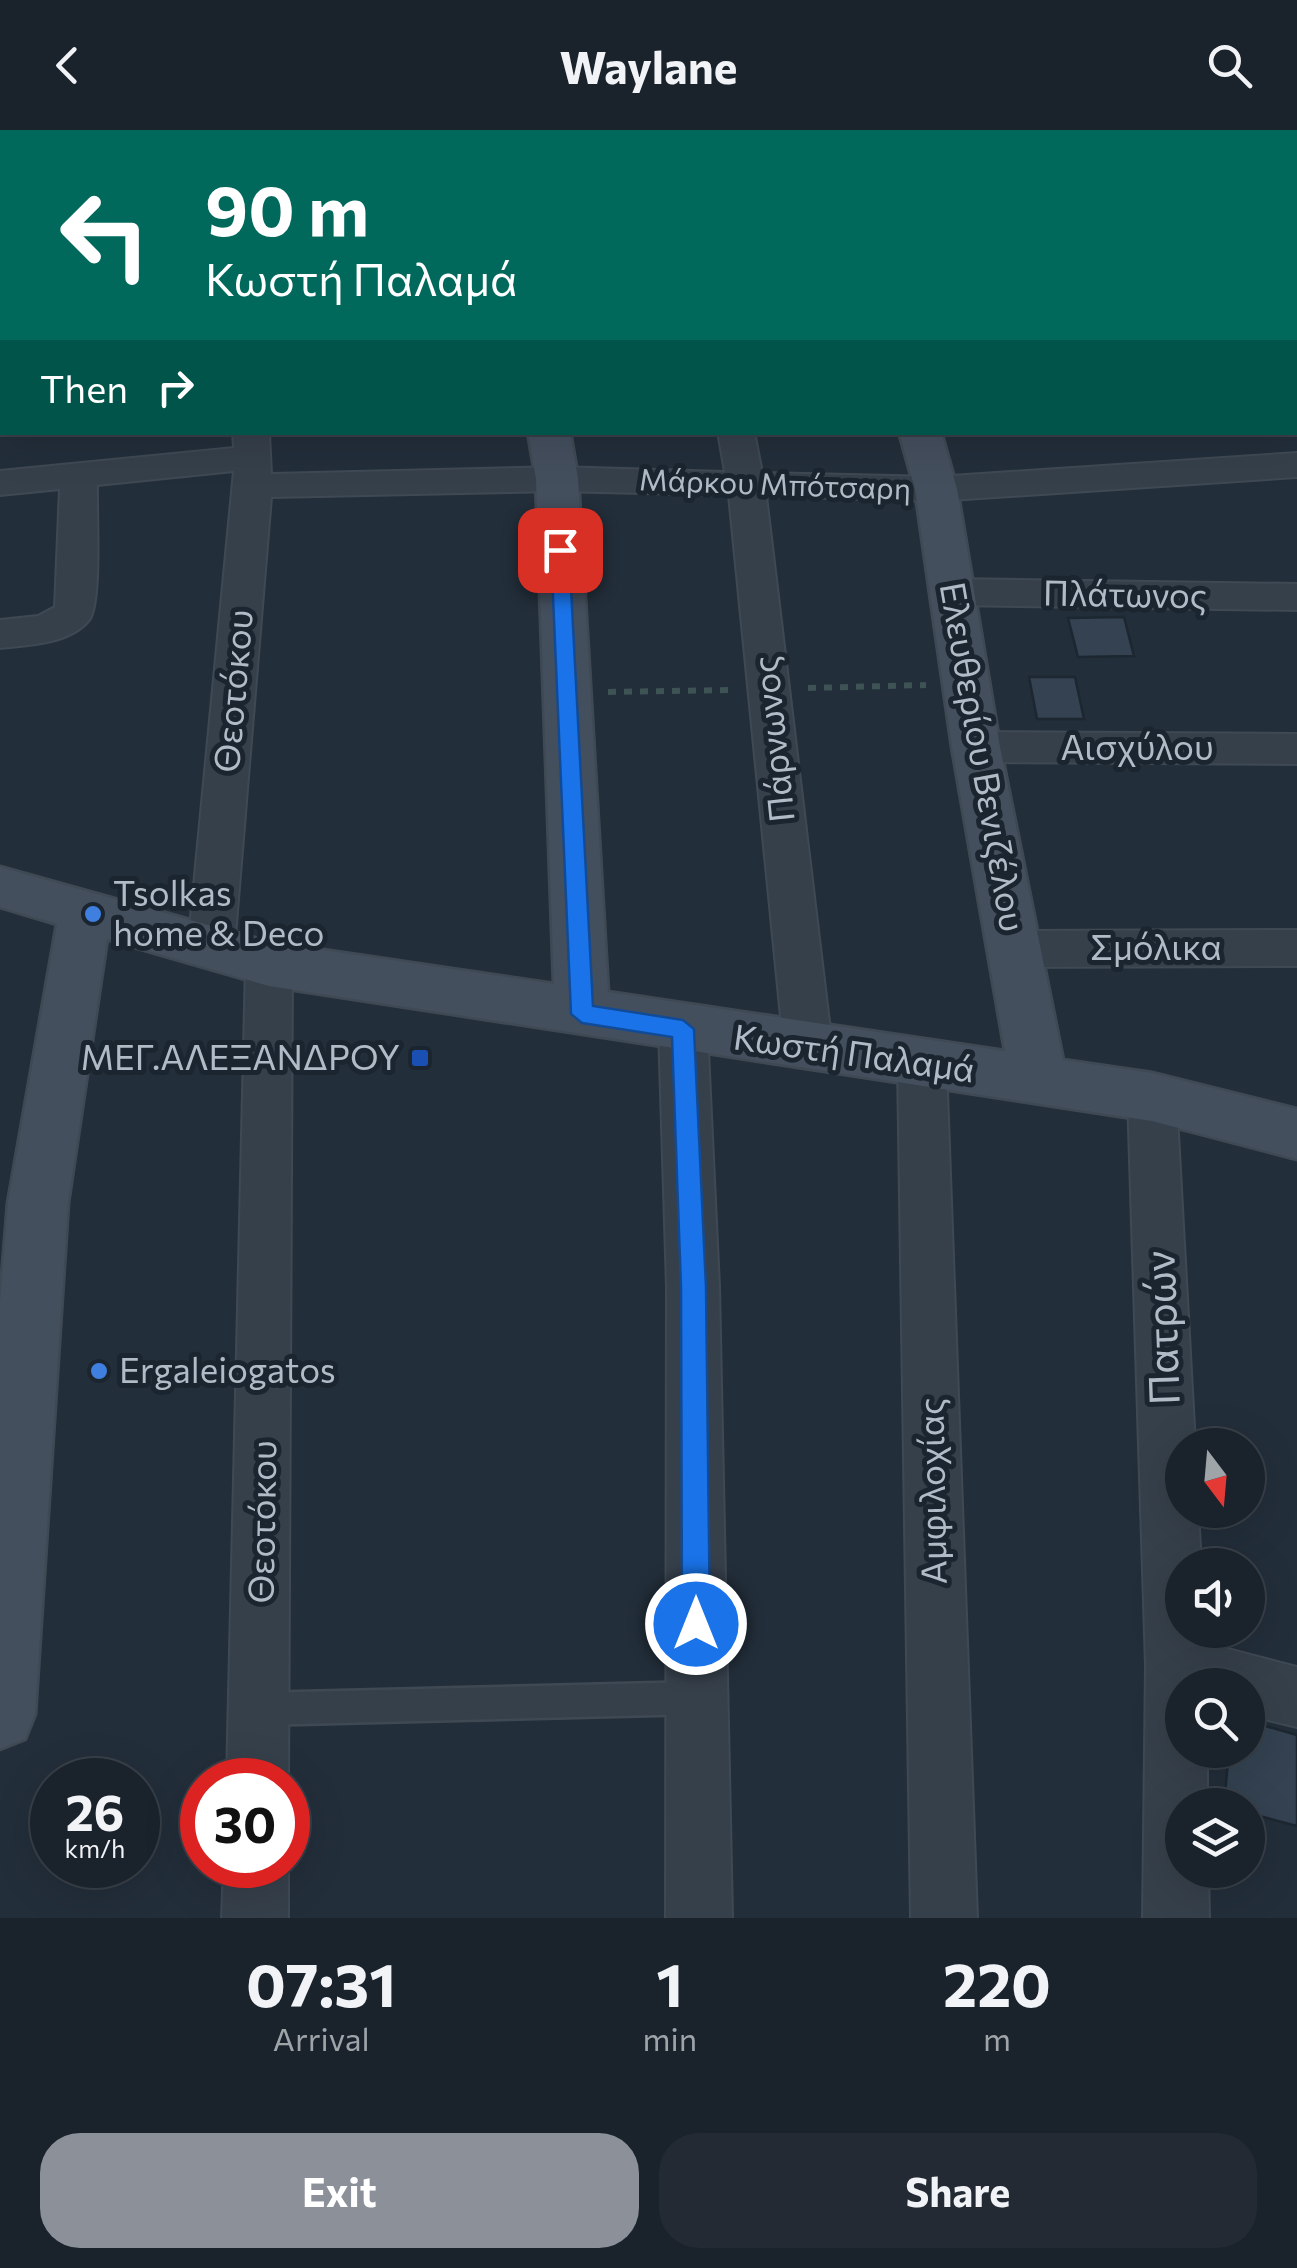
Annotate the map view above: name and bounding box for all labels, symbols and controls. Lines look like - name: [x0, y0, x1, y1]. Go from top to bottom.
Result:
- icon: back: [40, 38, 95, 93]
- text: Waylane: [559, 38, 738, 93]
- icon: search: [1202, 38, 1257, 93]
- text: 90 m: [205, 165, 369, 250]
- icon: left: [40, 170, 170, 300]
- text: Κωστή Παλαμά: [205, 250, 518, 305]
- icon: right: [148, 360, 203, 415]
- text: Then: [40, 364, 128, 411]
- street label: Μάρκου Μπότσαρη: [639, 459, 912, 506]
- pin: [518, 508, 603, 593]
- icon: arrive: [533, 523, 588, 578]
- street label: Πλάτωνος: [1043, 570, 1208, 615]
- street label: Ελευθερίου Βενιζέλου: [933, 578, 1036, 935]
- street label: Θεοτόκου: [203, 608, 260, 774]
- street label: Πάρνωνος: [741, 654, 802, 824]
- street label: Αισχύλου: [1060, 724, 1214, 767]
- place label: Tsolkas home & Deco: [113, 870, 325, 953]
- marker: Tsolkas home & Deco: [82, 903, 104, 925]
- street label: Σμόλικα: [1090, 924, 1222, 967]
- street label: Κωστή Παλαμά: [731, 1013, 978, 1090]
- place label: ΜΕΓ.ΑΛΕΞΑΝΔΡΟΥ: [81, 1034, 400, 1077]
- marker: ΜΕΓ.ΑΛΕΞΑΝΔΡΟΥ: [409, 1047, 431, 1069]
- street label: Πατρών: [1131, 1250, 1189, 1406]
- place label: Ergaleiogatos: [119, 1347, 336, 1390]
- marker: Ergaleiogatos: [88, 1360, 110, 1382]
- street label: Αμφιλοχίας: [907, 1397, 954, 1585]
- north arrow: [1165, 1428, 1265, 1528]
- map controls: [1165, 1428, 1265, 1888]
- street label: Θεοτόκου: [238, 1440, 283, 1604]
- button: sound: [1165, 1548, 1265, 1648]
- position arrow: [644, 1572, 748, 1676]
- button: search: [1165, 1668, 1265, 1768]
- speed limit sign: 30: [180, 1758, 310, 1888]
- text: 26: [65, 1780, 124, 1841]
- button: layers: [1165, 1788, 1265, 1888]
- text: km/h: [65, 1833, 125, 1863]
- text: 07:31: [246, 1946, 396, 2019]
- text: 1: [656, 1946, 683, 2019]
- text: 220: [943, 1946, 1051, 2019]
- text: Arrival: [273, 2018, 370, 2058]
- text: min: [642, 2018, 697, 2058]
- text: m: [983, 2018, 1011, 2058]
- button: Exit: [40, 2133, 639, 2248]
- button: Share: [659, 2133, 1257, 2248]

